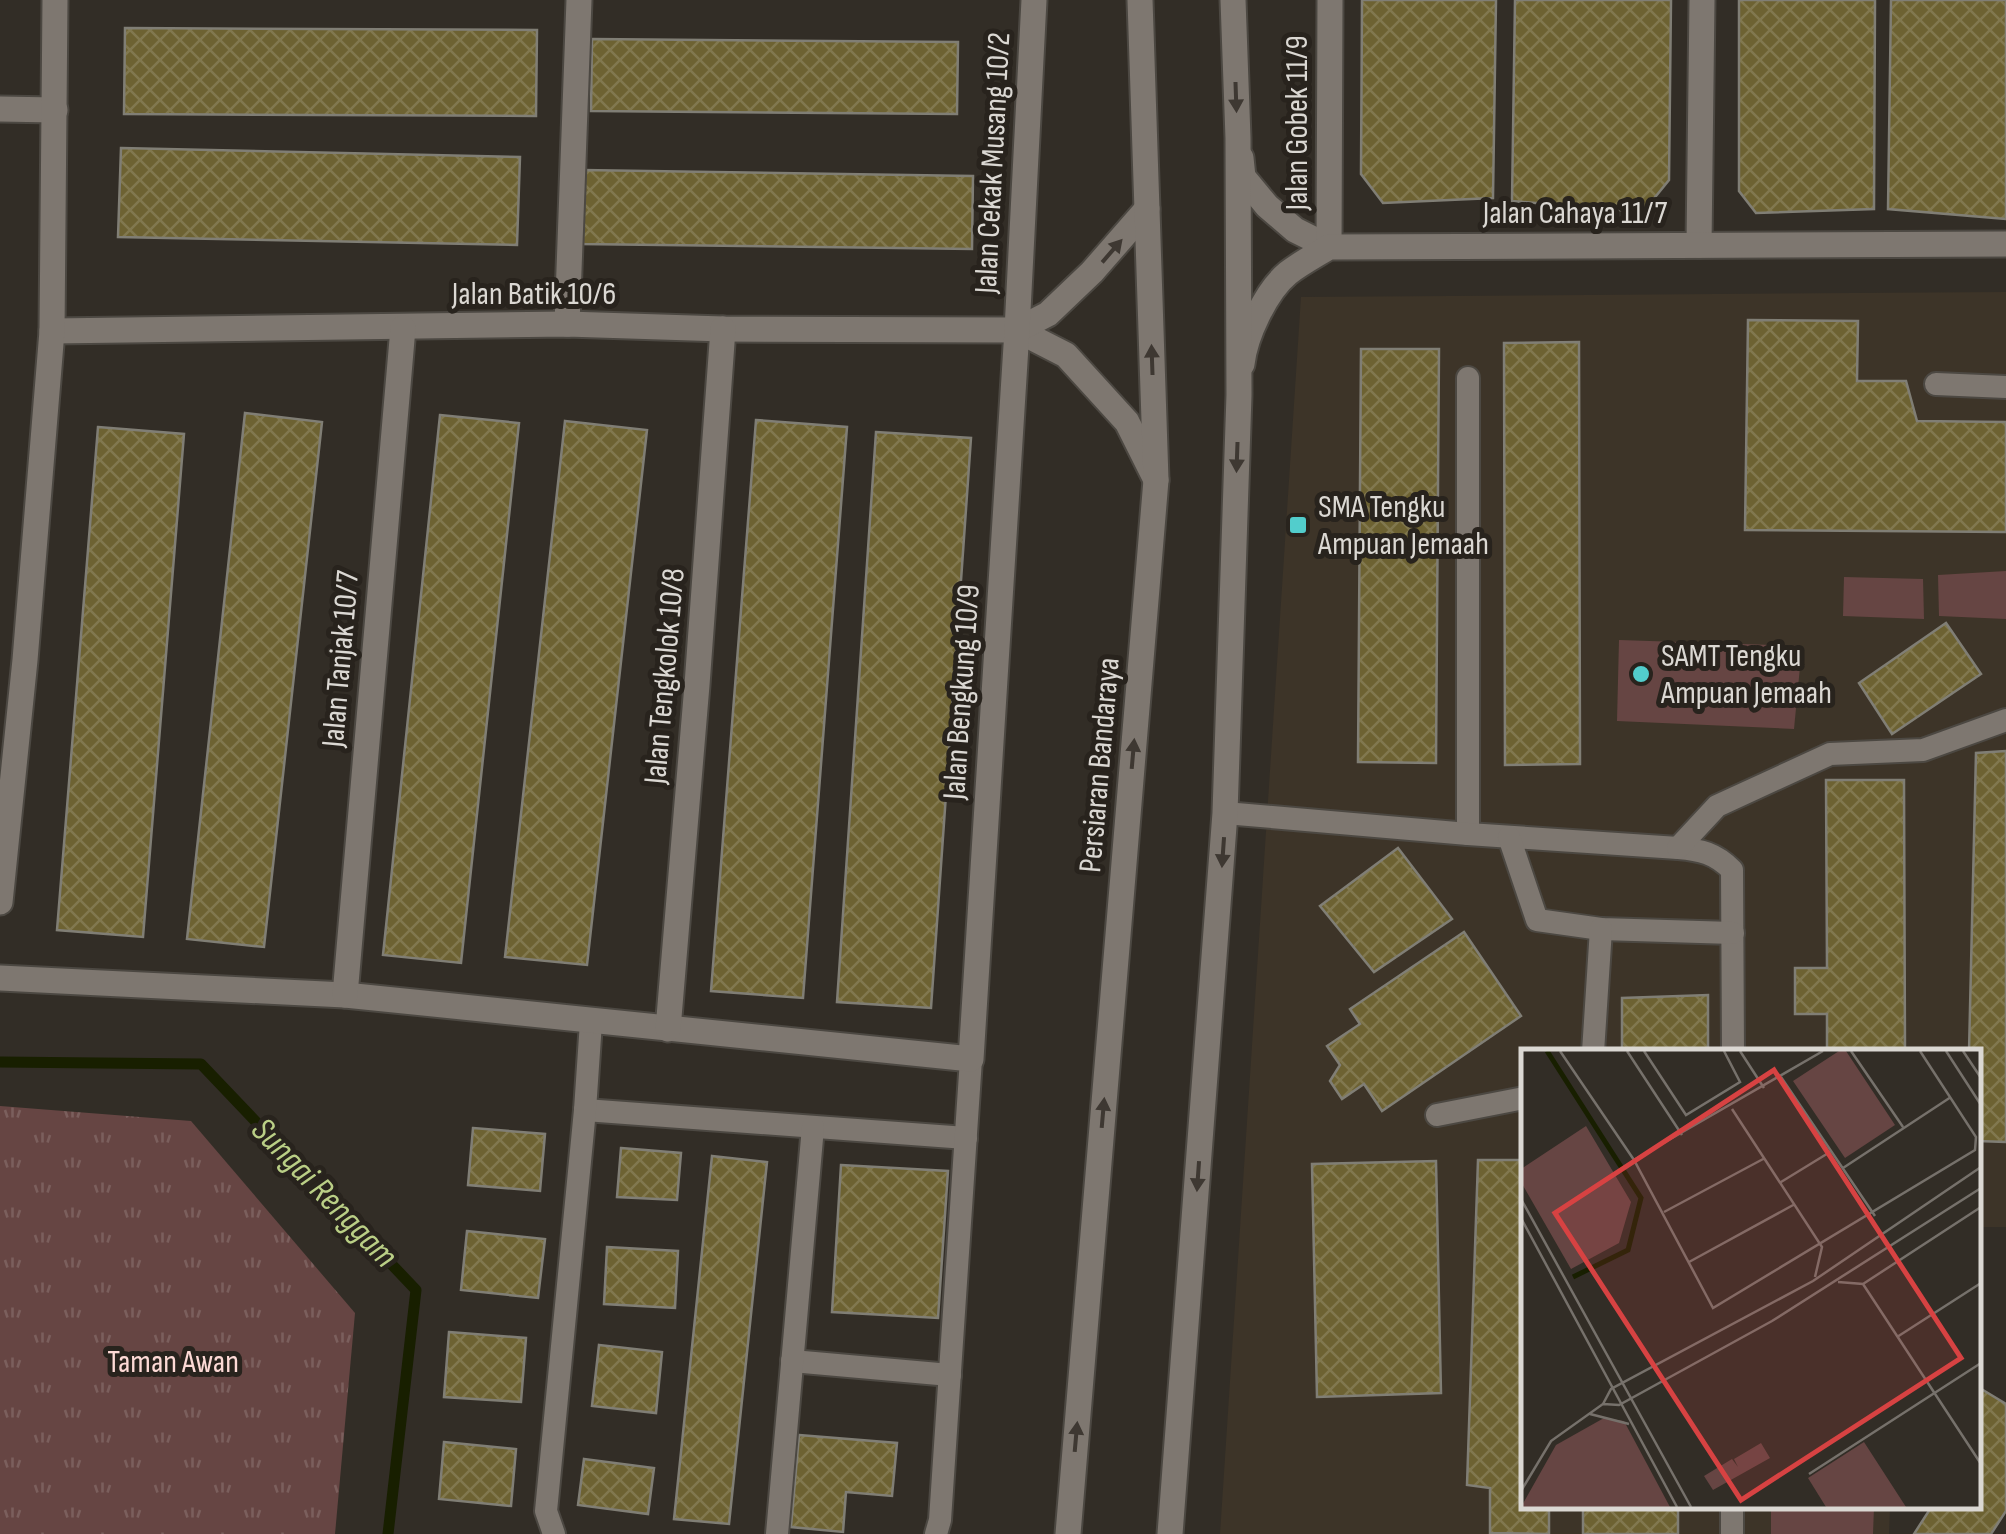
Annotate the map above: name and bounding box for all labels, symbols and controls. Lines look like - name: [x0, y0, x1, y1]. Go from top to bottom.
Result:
- street label: Jalan Cekak Musang 10/2: [967, 31, 1019, 296]
- street label: Jalan Gobek 11/9: [1278, 35, 1317, 212]
- one-way arrow: [1229, 82, 1245, 114]
- street label: Jalan Cahaya 11/7: [1482, 194, 1668, 233]
- one-way arrow: [1100, 238, 1122, 263]
- street label: Jalan Batik 10/6: [451, 275, 616, 314]
- one-way arrow: [1144, 344, 1160, 376]
- one-way arrow: [1228, 442, 1244, 474]
- place label: SMA Tengku Ampuan Jemaah: [1317, 488, 1489, 564]
- marker: SMA Tengku Ampuan Jemaah: [1287, 514, 1309, 536]
- street label: Jalan Tengkolok 10/8: [636, 566, 694, 787]
- street label: Jalan Tanjak 10/7: [314, 569, 368, 750]
- street label: Jalan Bengkung 10/9: [935, 583, 989, 802]
- place label: SAMT Tengku Ampuan Jemaah: [1660, 637, 1832, 713]
- street label: Persiaran Bandaraya: [1071, 656, 1129, 874]
- marker: SAMT Tengku Ampuan Jemaah: [1630, 663, 1652, 685]
- one-way arrow: [1126, 738, 1142, 770]
- one-way arrow: [1214, 837, 1230, 869]
- inset map: [1521, 1049, 1981, 1509]
- one-way arrow: [1095, 1097, 1111, 1128]
- water label: Sungai Renggam: [242, 1109, 406, 1277]
- one-way arrow: [1189, 1161, 1205, 1193]
- park label: Taman Awan: [107, 1343, 239, 1382]
- one-way arrow: [1068, 1420, 1084, 1452]

